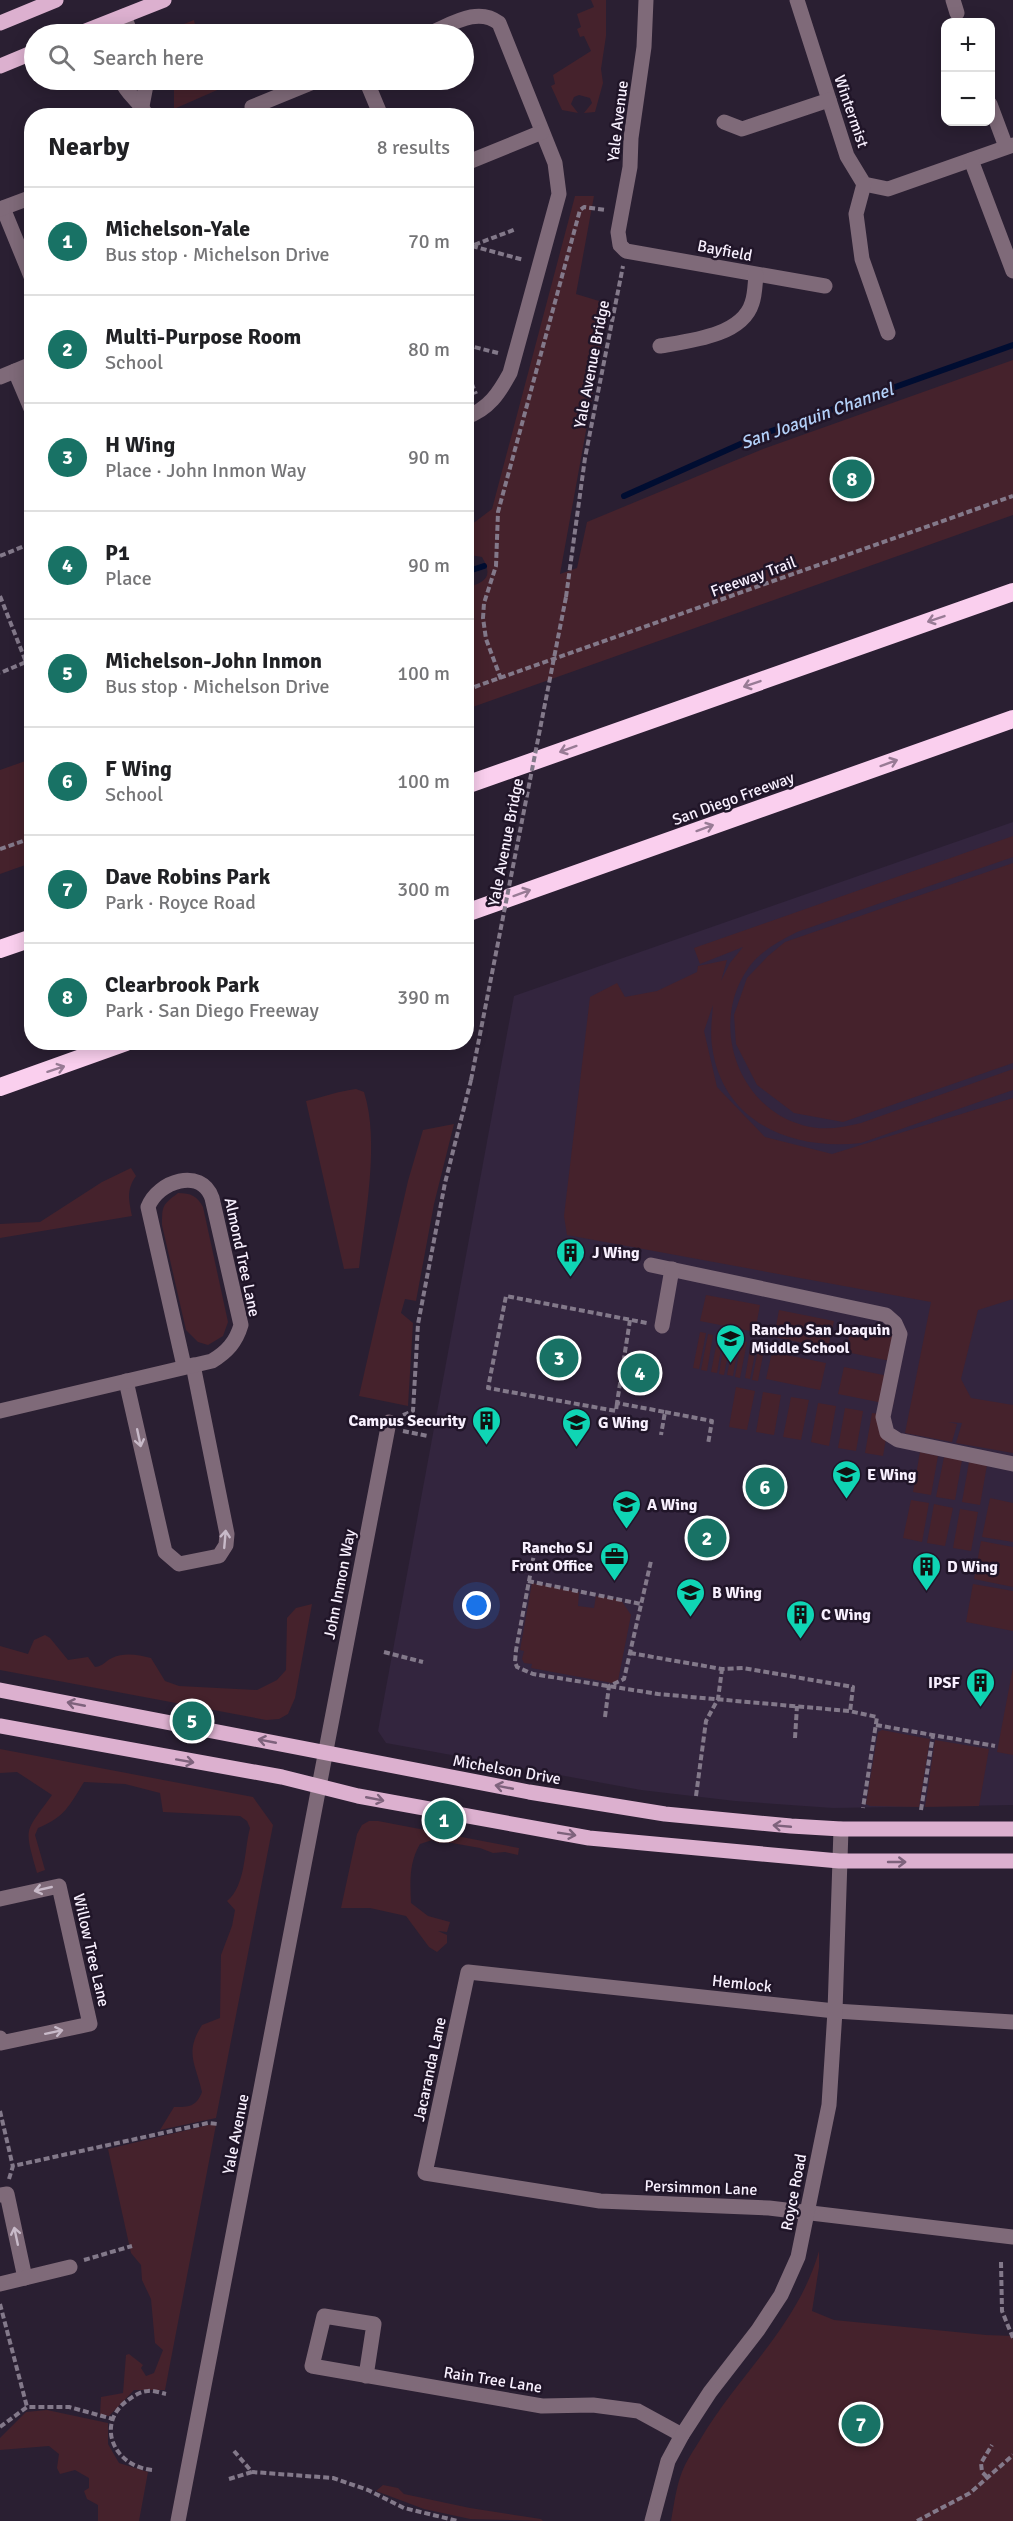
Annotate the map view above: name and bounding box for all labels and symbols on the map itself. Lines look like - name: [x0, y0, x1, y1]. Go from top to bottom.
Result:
- street label: Wintermist: [829, 72, 873, 151]
- street label: Yale Avenue: [603, 79, 633, 163]
- street label: Bayfield: [696, 236, 754, 266]
- street label: Yale Avenue Bridge: [570, 298, 614, 430]
- water label: San Joaquin Channel: [738, 378, 898, 454]
- pin: 8: [832, 456, 872, 502]
- street label: Freeway Trail: [708, 552, 799, 602]
- one-way arrow: [927, 615, 946, 626]
- one-way arrow: [743, 680, 762, 691]
- one-way arrow: [559, 744, 578, 755]
- one-way arrow: [879, 756, 898, 767]
- street label: San Diego Freeway: [670, 767, 798, 830]
- street label: Yale Avenue Bridge: [484, 776, 528, 908]
- one-way arrow: [695, 822, 714, 833]
- one-way arrow: [512, 887, 530, 898]
- one-way arrow: [46, 1062, 65, 1073]
- street label: Almond Tree Lane: [220, 1196, 264, 1319]
- building icon: J Wing: [555, 1236, 587, 1278]
- place label: J Wing: [592, 1243, 640, 1263]
- place label: Rancho San Joaquin Middle School: [751, 1320, 890, 1358]
- school or university icon: Rancho San Joaquin Middle School: [714, 1322, 746, 1364]
- pin: 3: [540, 1336, 578, 1380]
- pin: 4: [620, 1350, 660, 1396]
- building icon: Campus Security: [471, 1404, 503, 1446]
- school or university icon: G Wing: [561, 1406, 593, 1448]
- place label: Campus Security: [348, 1411, 466, 1431]
- place label: G Wing: [598, 1413, 649, 1433]
- one-way arrow: [133, 1428, 145, 1447]
- school or university icon: E Wing: [830, 1458, 862, 1500]
- pin: 6: [746, 1464, 784, 1510]
- place label: E Wing: [867, 1465, 917, 1485]
- school or university icon: A Wing: [610, 1488, 642, 1530]
- place label: A Wing: [647, 1495, 698, 1515]
- pin: 2: [688, 1516, 726, 1560]
- street label: John Inmon Way: [320, 1527, 361, 1641]
- one-way arrow: [220, 1530, 231, 1549]
- place label: Rancho SJ Front Office: [511, 1538, 593, 1576]
- office icon: Rancho SJ Front Office: [598, 1540, 630, 1582]
- building icon: D Wing: [910, 1550, 942, 1592]
- place label: D Wing: [947, 1557, 998, 1577]
- school or university icon: B Wing: [675, 1576, 707, 1618]
- place label: B Wing: [712, 1583, 762, 1603]
- your location: [462, 1591, 491, 1620]
- building icon: C Wing: [784, 1598, 816, 1640]
- place label: C Wing: [821, 1605, 871, 1625]
- building icon: IPSF: [965, 1666, 997, 1708]
- place label: IPSF: [928, 1673, 960, 1693]
- pin: 5: [172, 1698, 212, 1744]
- one-way arrow: [66, 1699, 86, 1710]
- one-way arrow: [258, 1735, 277, 1747]
- street label: Michelson Drive: [451, 1751, 563, 1789]
- one-way arrow: [175, 1755, 195, 1766]
- one-way arrow: [494, 1781, 514, 1792]
- one-way arrow: [364, 1794, 384, 1805]
- pin: 1: [424, 1798, 464, 1842]
- one-way arrow: [773, 1820, 793, 1831]
- one-way arrow: [556, 1829, 576, 1840]
- one-way arrow: [887, 1856, 907, 1868]
- one-way arrow: [34, 1884, 53, 1896]
- street label: Willow Tree Lane: [68, 1892, 114, 2009]
- street label: Hemlock: [711, 1971, 773, 1997]
- street label: Jacaranda Lane: [409, 2015, 451, 2123]
- one-way arrow: [44, 2025, 63, 2037]
- street label: Yale Avenue: [218, 2092, 254, 2176]
- street label: Royce Road: [777, 2152, 811, 2232]
- street label: Persimmon Lane: [644, 2176, 758, 2200]
- one-way arrow: [10, 2227, 21, 2246]
- street label: Rain Tree Lane: [442, 2362, 544, 2398]
- pin: 7: [842, 2402, 880, 2446]

